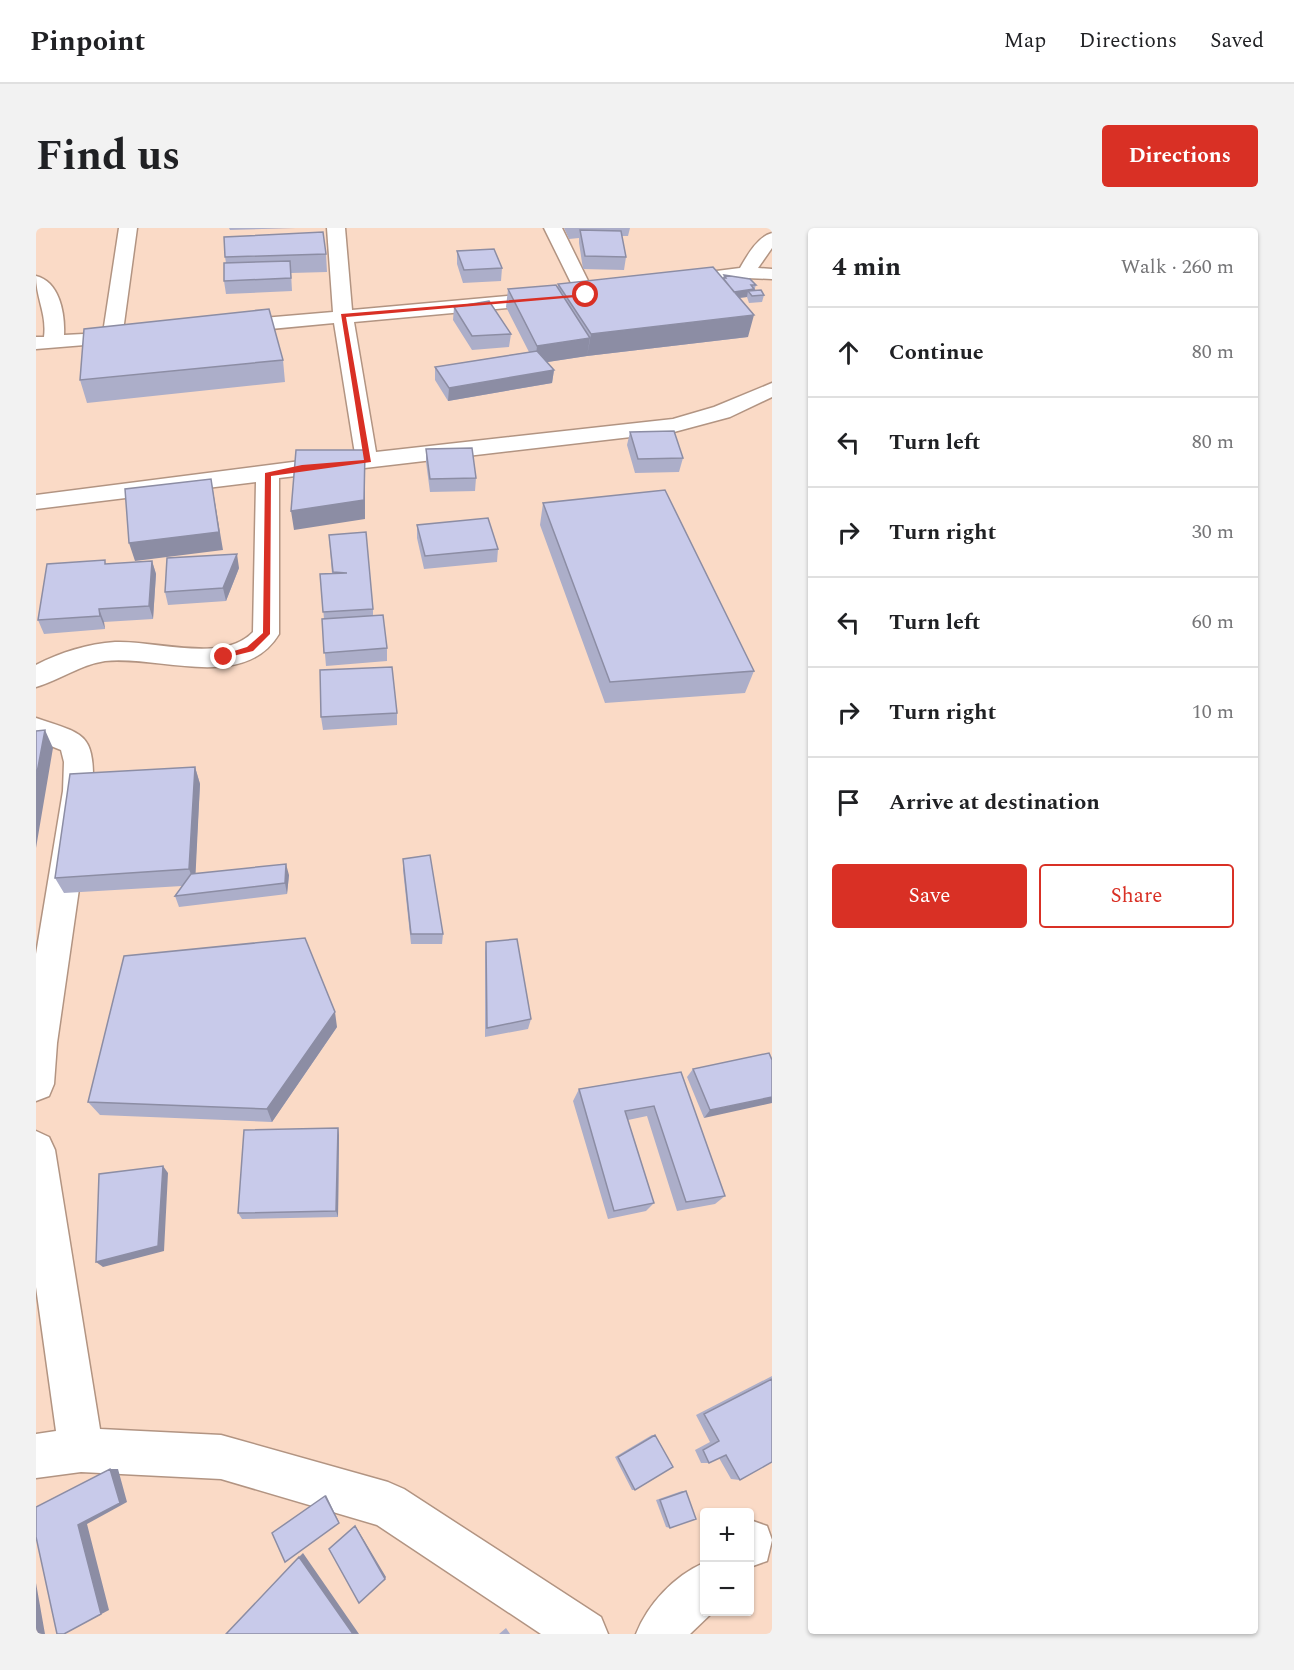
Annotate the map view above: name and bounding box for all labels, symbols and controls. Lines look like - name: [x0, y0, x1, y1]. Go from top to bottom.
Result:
- text: Pinpoint: [30, 20, 145, 63]
- text: Map: [1004, 25, 1046, 57]
- text: Directions: [1079, 25, 1177, 57]
- text: Saved: [1210, 25, 1264, 57]
- text: Find us: [36, 125, 180, 188]
- button: Directions: [1102, 125, 1258, 187]
- text: 4 min: [832, 247, 901, 287]
- text: Walk · 260 m: [1121, 252, 1234, 282]
- route start: [572, 281, 598, 307]
- icon: ahead: [832, 336, 865, 369]
- text: Continue: [889, 336, 984, 369]
- text: 80 m: [1192, 337, 1234, 367]
- icon: left: [832, 426, 865, 459]
- text: Turn left: [889, 426, 981, 459]
- text: 80 m: [1192, 427, 1234, 457]
- icon: right: [832, 516, 865, 549]
- text: Turn right: [889, 516, 996, 549]
- text: 30 m: [1192, 517, 1234, 547]
- icon: left: [832, 606, 865, 639]
- text: Turn left: [889, 606, 981, 639]
- text: 60 m: [1192, 607, 1234, 637]
- route end: [210, 643, 236, 669]
- icon: right: [832, 696, 865, 729]
- text: Turn right: [889, 696, 996, 729]
- text: 10 m: [1192, 697, 1234, 727]
- icon: arrive: [832, 786, 865, 819]
- text: Arrive at destination: [889, 786, 1100, 819]
- button: Save: [832, 864, 1027, 928]
- button: Share: [1039, 864, 1234, 928]
- map controls: [700, 1508, 754, 1616]
- button: +: [700, 1508, 754, 1562]
- button: −: [700, 1562, 754, 1616]

